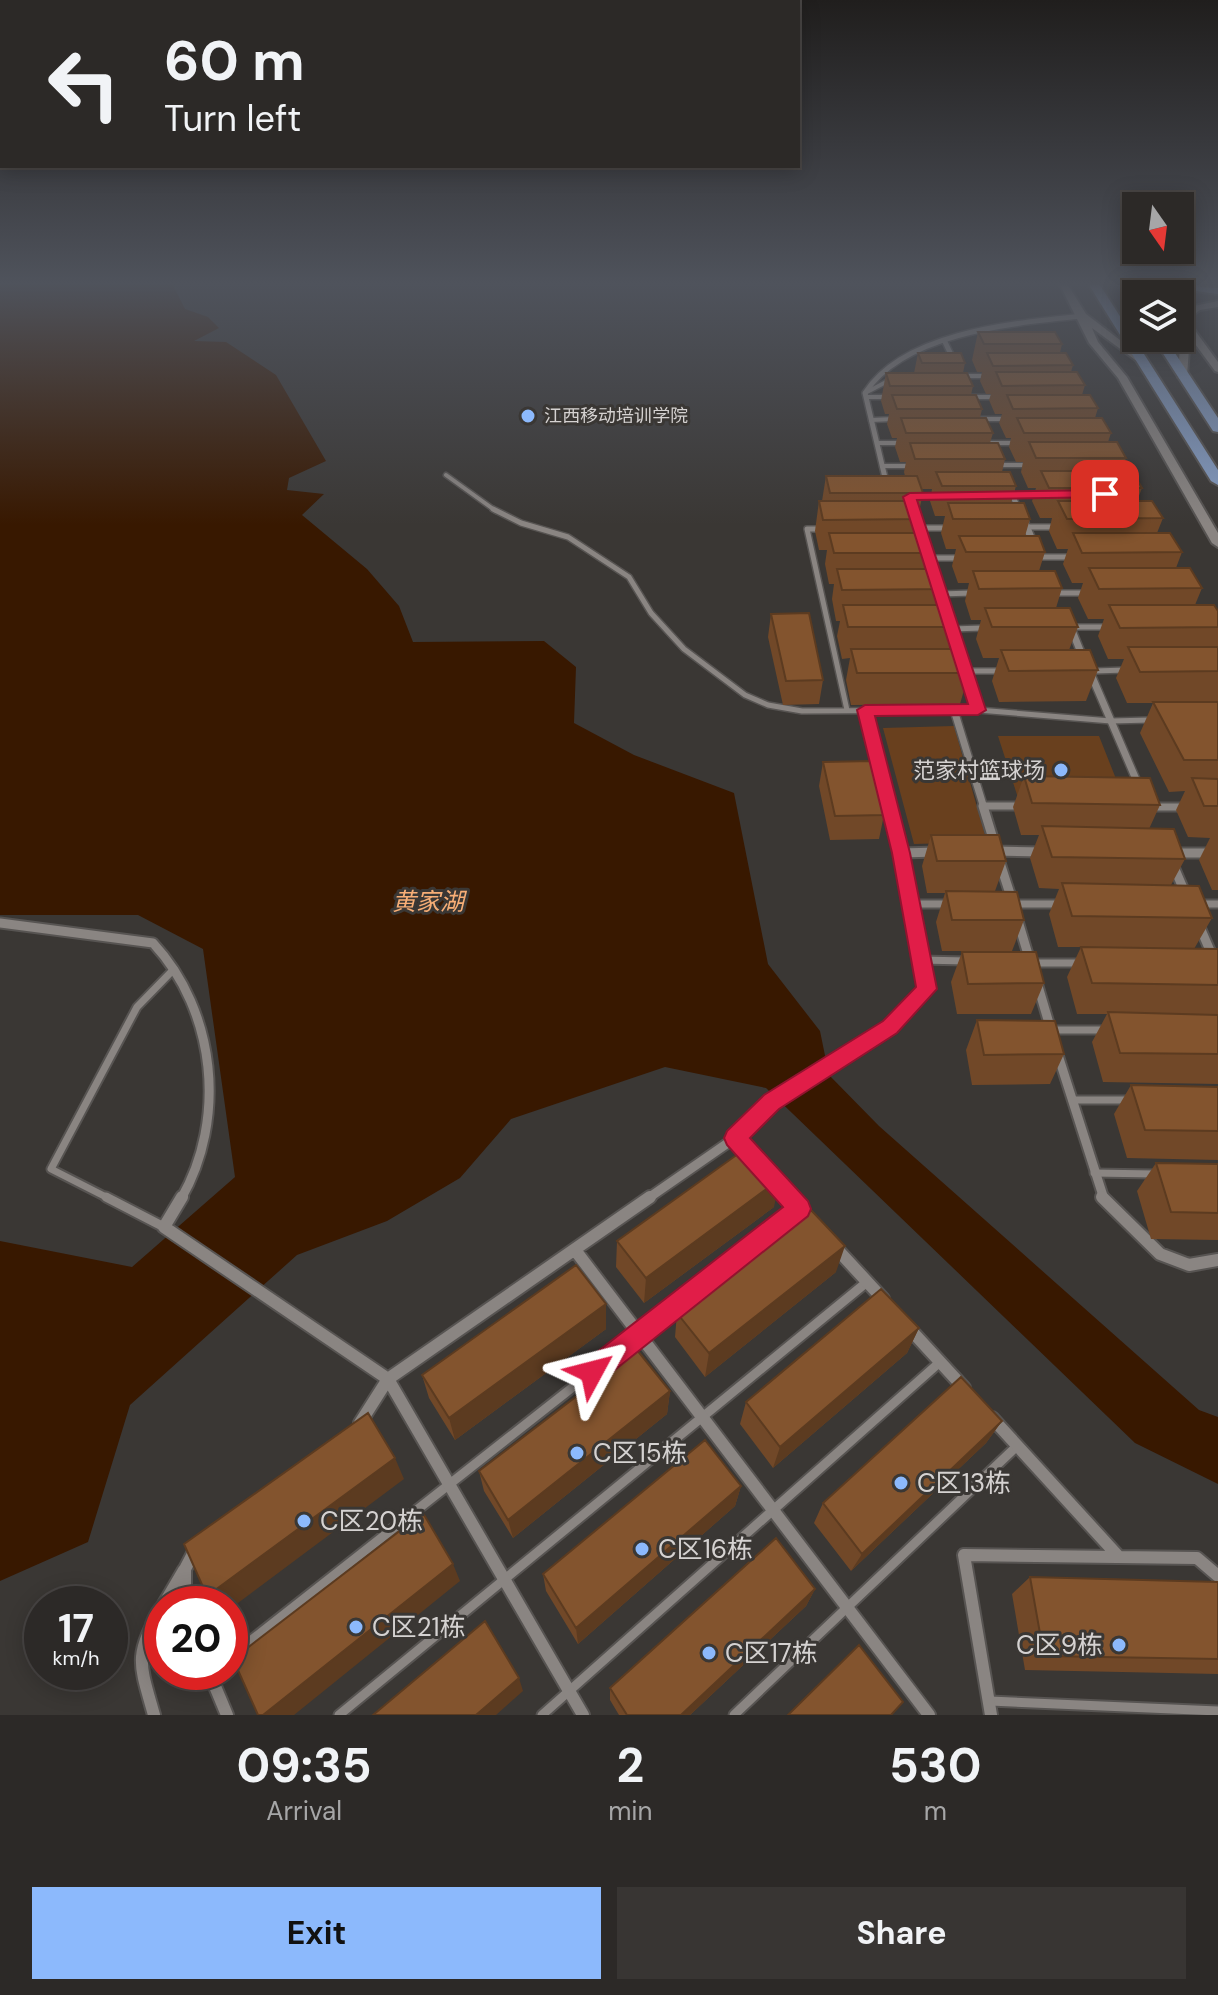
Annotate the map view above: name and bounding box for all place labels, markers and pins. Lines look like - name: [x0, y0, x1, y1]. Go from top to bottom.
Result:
- place label: 江西移动培训学院: [544, 404, 688, 428]
- marker: 江西移动培训学院: [519, 407, 537, 425]
- pin: [1071, 460, 1139, 528]
- place label: 范家村篮球场: [913, 756, 1045, 785]
- marker: 范家村篮球场: [1052, 761, 1070, 779]
- place label: C区15栋: [593, 1436, 688, 1470]
- marker: C区15栋: [568, 1444, 586, 1462]
- place label: C区13栋: [917, 1466, 1011, 1500]
- marker: C区13栋: [892, 1474, 910, 1492]
- place label: C区20栋: [320, 1504, 423, 1538]
- marker: C区20栋: [295, 1512, 313, 1530]
- place label: C区16栋: [658, 1532, 753, 1566]
- marker: C区16栋: [633, 1540, 651, 1558]
- place label: C区21栋: [372, 1610, 466, 1644]
- marker: C区21栋: [347, 1618, 365, 1636]
- place label: C区9栋: [1016, 1628, 1103, 1662]
- place label: C区17栋: [725, 1636, 818, 1670]
- marker: C区9栋: [1110, 1636, 1128, 1654]
- marker: C区17栋: [700, 1644, 718, 1662]

